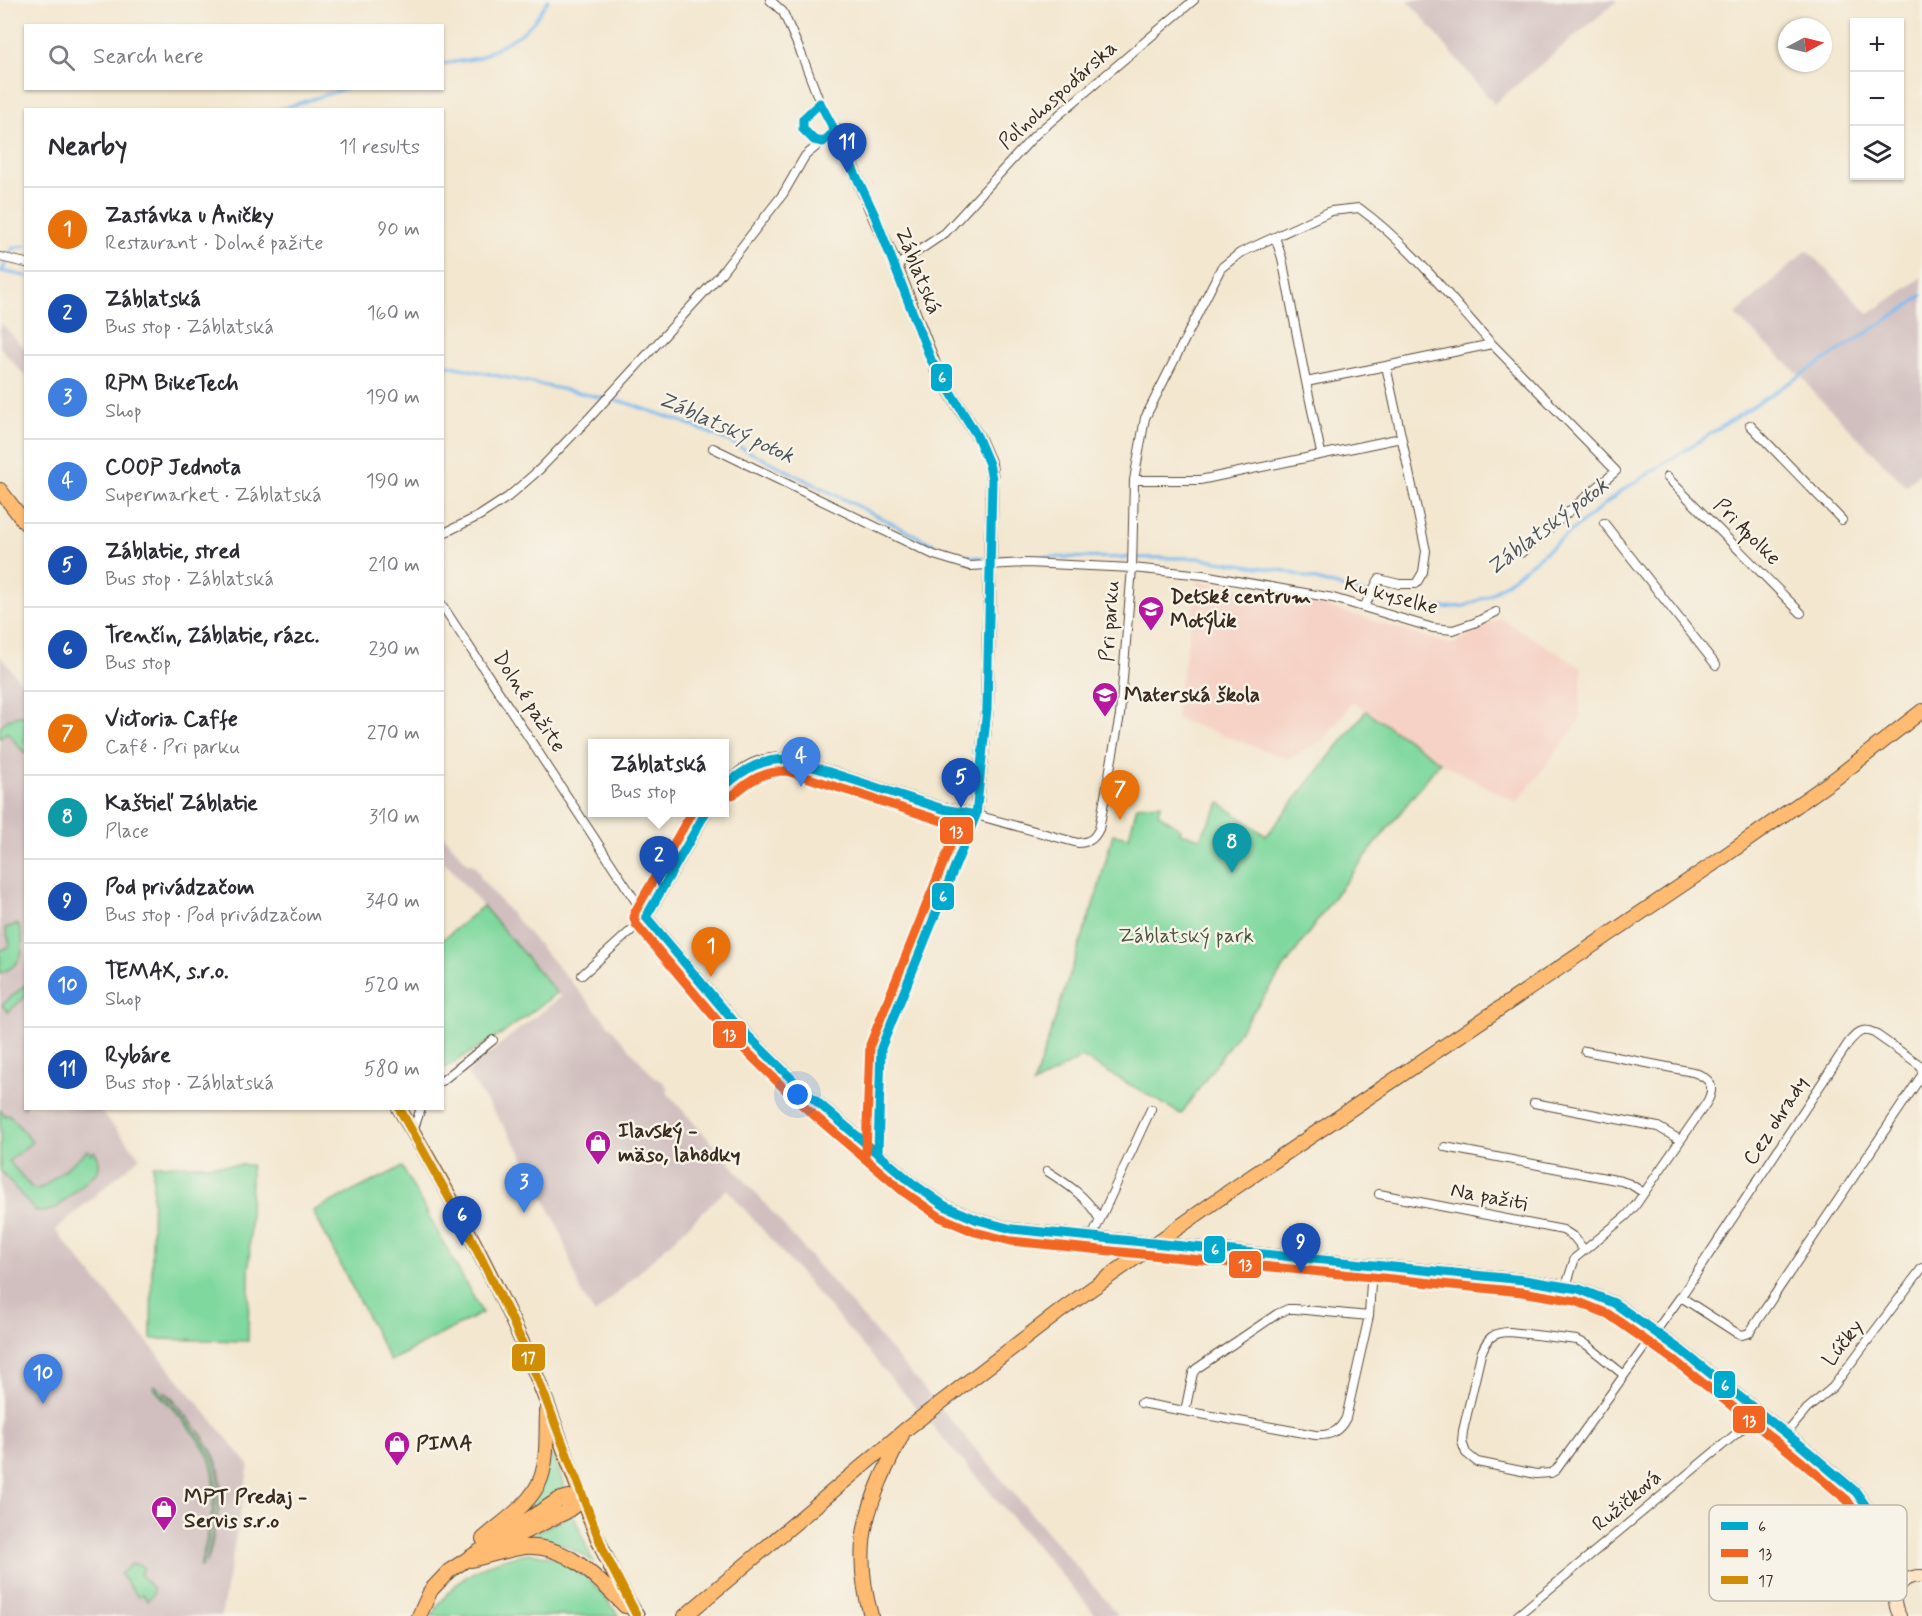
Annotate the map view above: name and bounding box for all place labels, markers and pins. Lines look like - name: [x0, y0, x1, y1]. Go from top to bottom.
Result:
- pin: 11: [828, 124, 866, 173]
- place label: Detské centrum Motýlik: [1170, 583, 1311, 635]
- school or university icon: Detské centrum Motýlik: [1136, 594, 1166, 632]
- school or university icon: Materská škola: [1090, 680, 1120, 718]
- place label: Materská škola: [1124, 681, 1260, 709]
- pin: 4: [782, 738, 820, 787]
- pin: 5: [942, 758, 980, 808]
- pin: 7: [1100, 770, 1140, 820]
- pin: 8: [1212, 824, 1252, 873]
- pin: 2: [640, 836, 678, 886]
- pin: 1: [692, 928, 730, 977]
- place label: Ilavský - mäso, lahôdky: [618, 1117, 741, 1169]
- shop icon: Ilavský - mäso, lahôdky: [583, 1128, 613, 1166]
- pin: 3: [504, 1164, 544, 1213]
- pin: 6: [442, 1196, 482, 1246]
- pin: 9: [1282, 1224, 1320, 1273]
- pin: 10: [24, 1354, 63, 1404]
- shop icon: PIMA: [382, 1429, 412, 1467]
- place label: PIMA: [416, 1430, 472, 1458]
- place label: MPT Predaj - Servis s.r.o: [184, 1483, 307, 1535]
- shop icon: MPT Predaj - Servis s.r.o: [149, 1494, 179, 1532]

